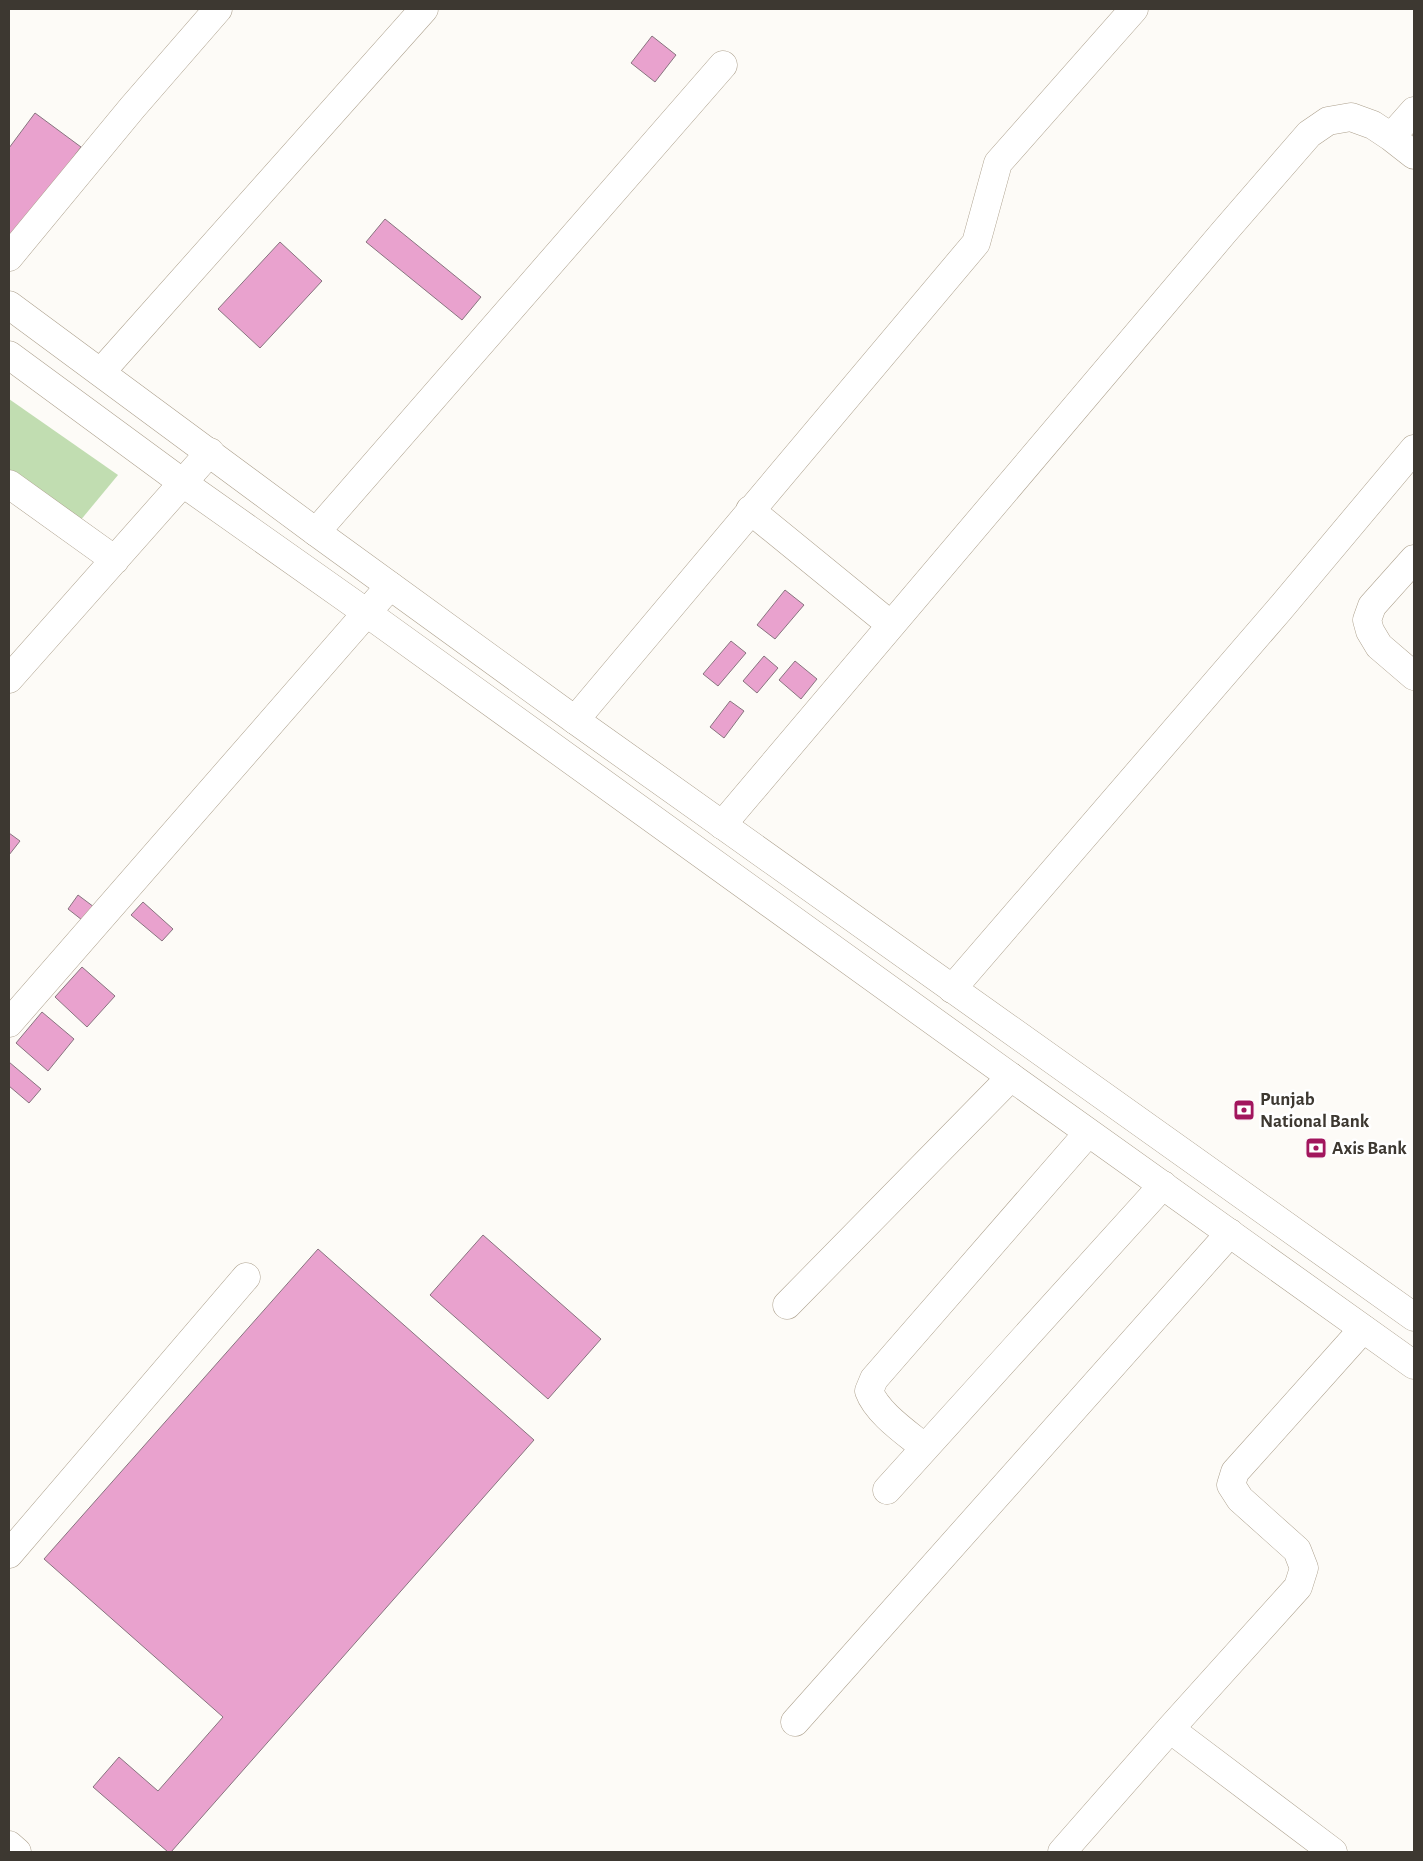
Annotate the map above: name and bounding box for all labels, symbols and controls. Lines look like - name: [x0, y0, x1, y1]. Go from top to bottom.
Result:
- place label: Punjab National Bank: [1260, 1090, 1370, 1131]
- bank icon: Punjab National Bank: [1232, 1098, 1256, 1122]
- bank icon: Axis Bank: [1304, 1136, 1328, 1160]
- place label: Axis Bank: [1332, 1139, 1407, 1158]

